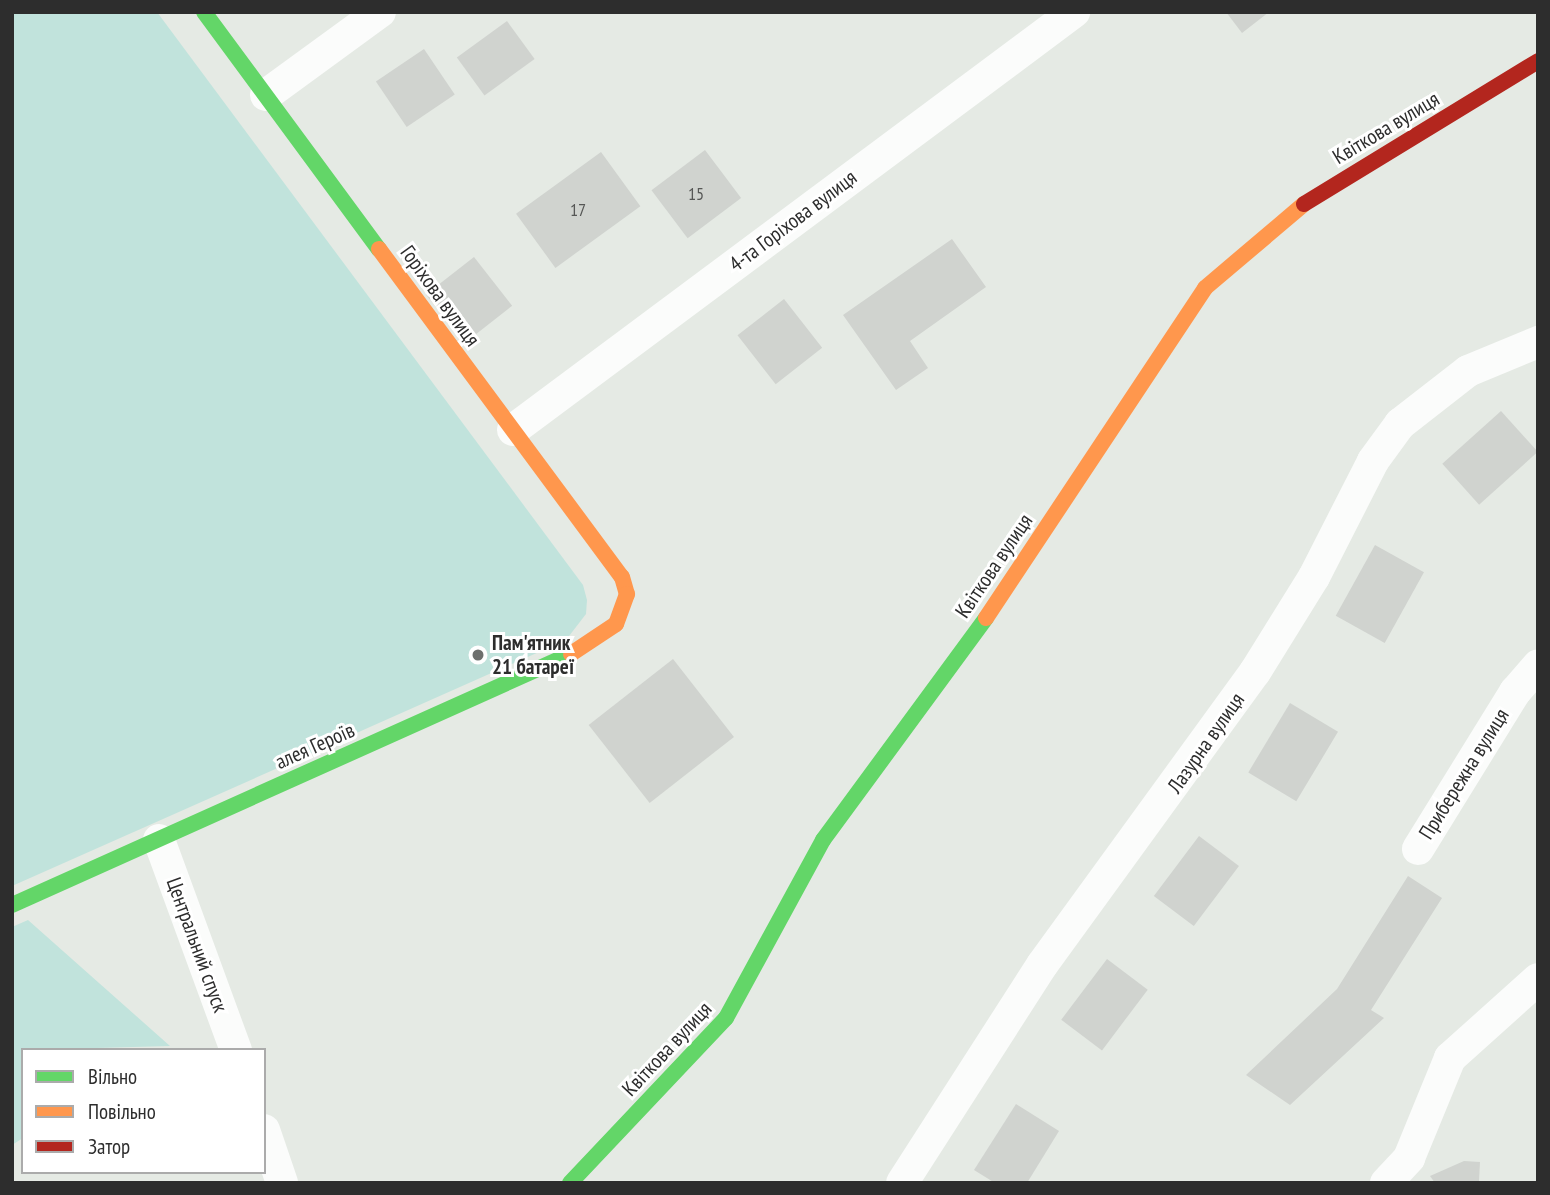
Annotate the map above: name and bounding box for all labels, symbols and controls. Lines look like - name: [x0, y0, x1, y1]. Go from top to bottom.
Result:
- street label: Квіткова вулиця: [1328, 86, 1444, 170]
- street label: 4-та Горіхова вулиця: [724, 165, 862, 277]
- house number: 15: [688, 183, 704, 205]
- house number: 17: [570, 199, 586, 221]
- street label: Горіхова вулиця: [395, 241, 485, 351]
- street label: Квіткова вулиця: [950, 509, 1038, 623]
- place label: Пам'ятник 21 батареї: [492, 630, 574, 680]
- marker: Пам'ятник 21 батареї: [470, 647, 486, 663]
- street label: Лазурна вулиця: [1162, 688, 1250, 798]
- street label: Прибережна вулиця: [1414, 704, 1514, 844]
- street label: алея Героїв: [272, 717, 358, 775]
- street label: Центральний спуск: [161, 874, 233, 1016]
- street label: Квіткова вулиця: [617, 997, 717, 1101]
- legend: [21, 1048, 266, 1174]
- text: Вільно: [88, 1063, 137, 1090]
- text: Повільно: [88, 1098, 156, 1125]
- text: Затор: [88, 1133, 130, 1160]

